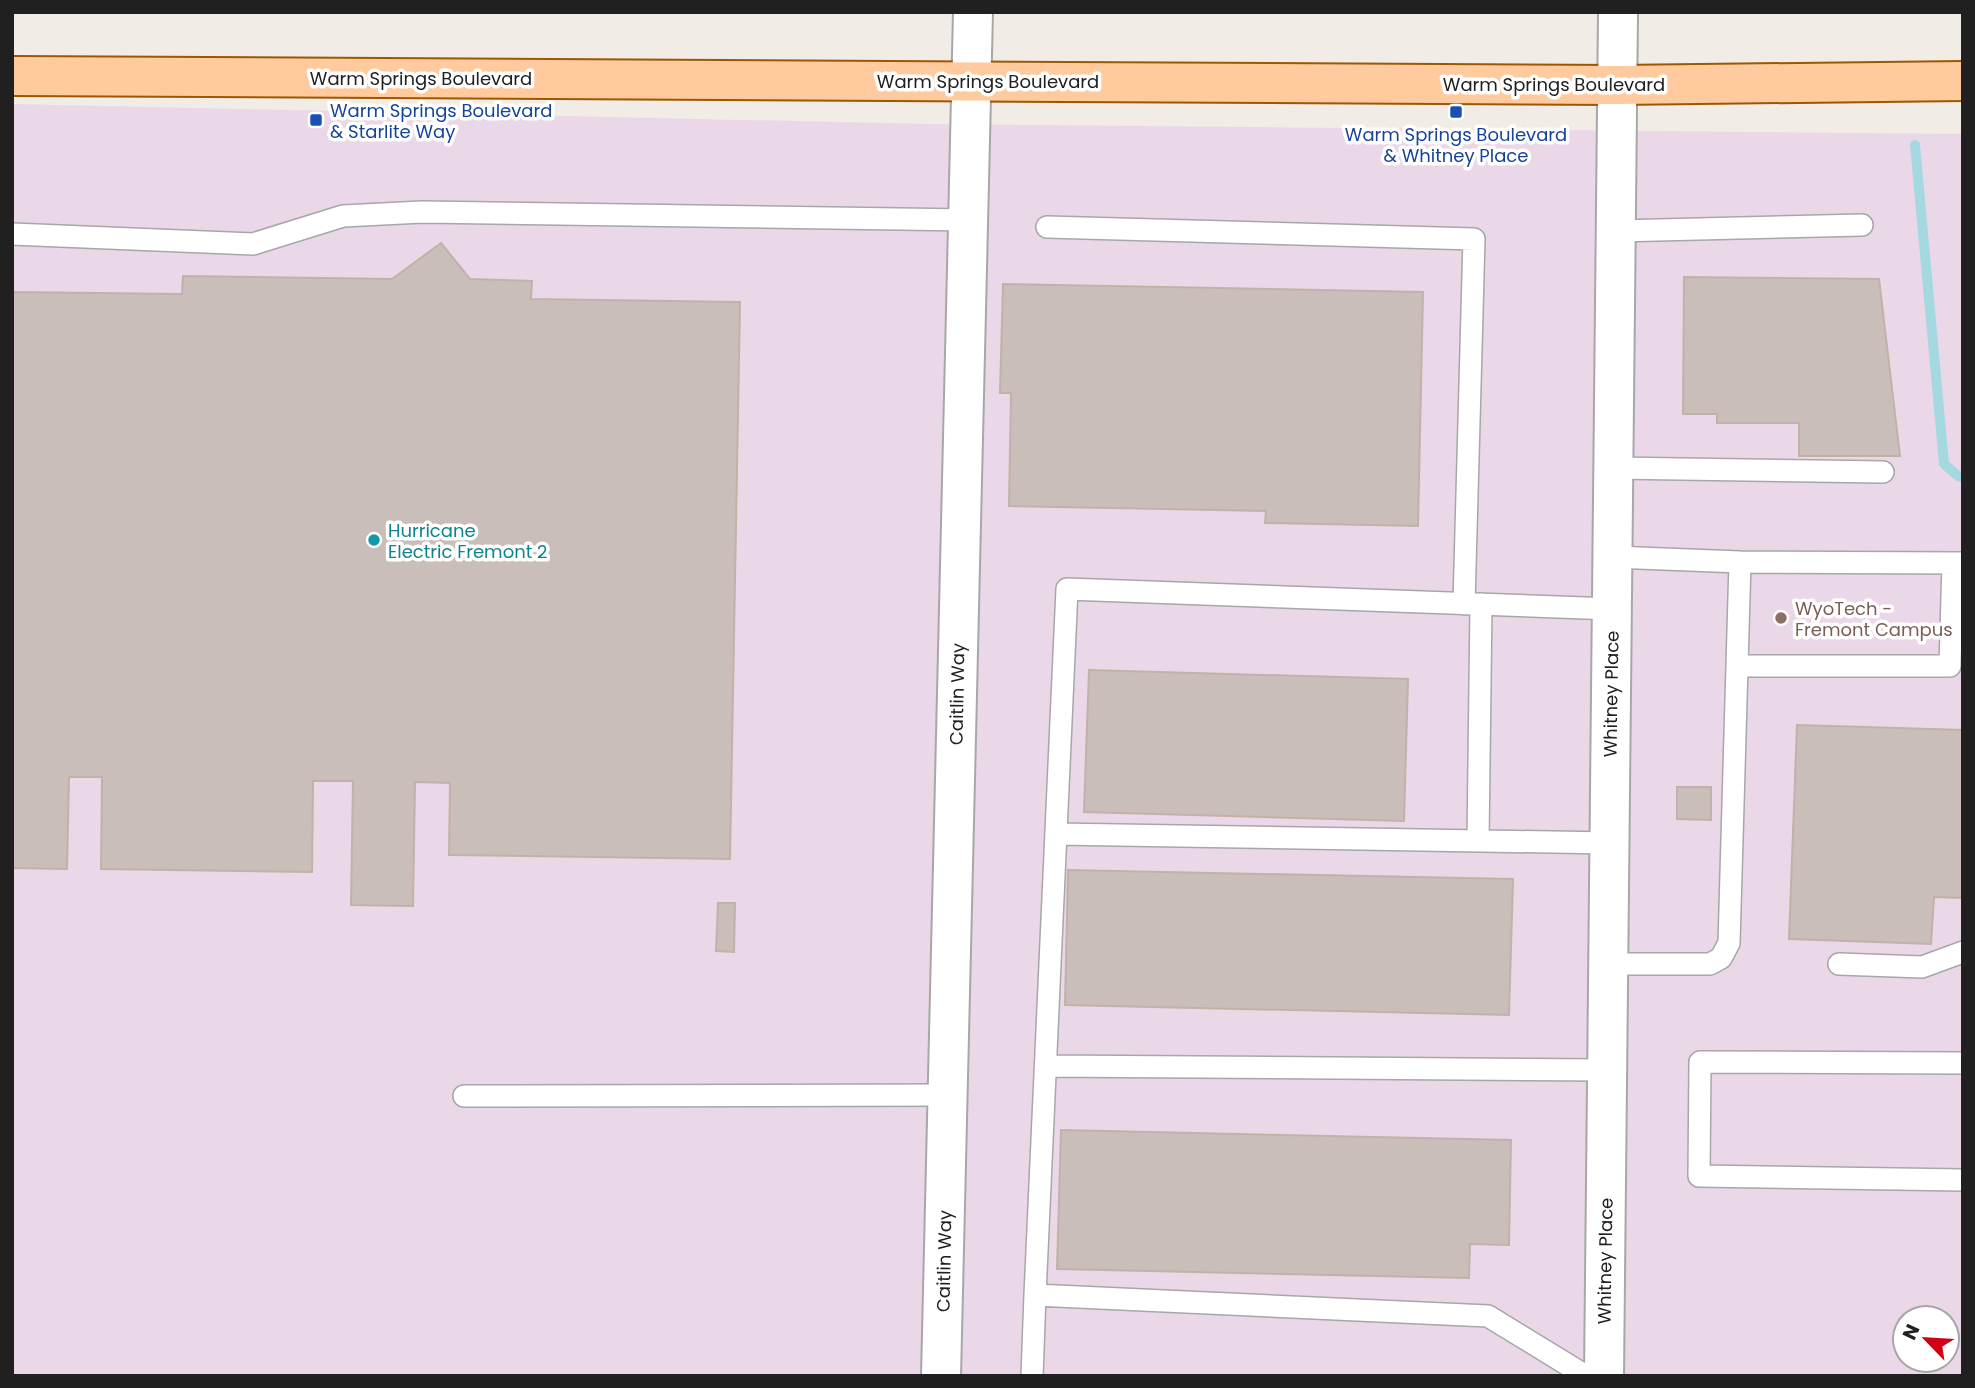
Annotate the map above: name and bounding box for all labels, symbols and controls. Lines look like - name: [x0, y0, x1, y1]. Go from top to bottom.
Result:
- street label: Warm Springs Boulevard: [310, 66, 532, 91]
- street label: Warm Springs Boulevard: [877, 69, 1099, 94]
- street label: Warm Springs Boulevard: [1443, 72, 1665, 97]
- place label: Warm Springs Boulevard & Starlite Way: [330, 98, 552, 144]
- marker: Warm Springs Boulevard & Whitney Place: [1448, 104, 1464, 120]
- marker: Warm Springs Boulevard & Starlite Way: [308, 112, 324, 128]
- place label: Warm Springs Boulevard & Whitney Place: [1345, 122, 1567, 168]
- place label: Hurricane Electric Fremont 2: [388, 518, 547, 564]
- marker: Hurricane Electric Fremont 2: [366, 532, 382, 548]
- place label: WyoTech - Fremont Campus: [1795, 596, 1953, 642]
- marker: WyoTech - Fremont Campus: [1773, 610, 1789, 626]
- street label: Whitney Place: [1597, 630, 1625, 758]
- street label: Caitlin Way: [944, 643, 970, 745]
- street label: Whitney Place: [1591, 1197, 1619, 1325]
- street label: Caitlin Way: [931, 1210, 957, 1312]
- north arrow: [1891, 1304, 1961, 1374]
- text: N: [1896, 1320, 1926, 1344]

